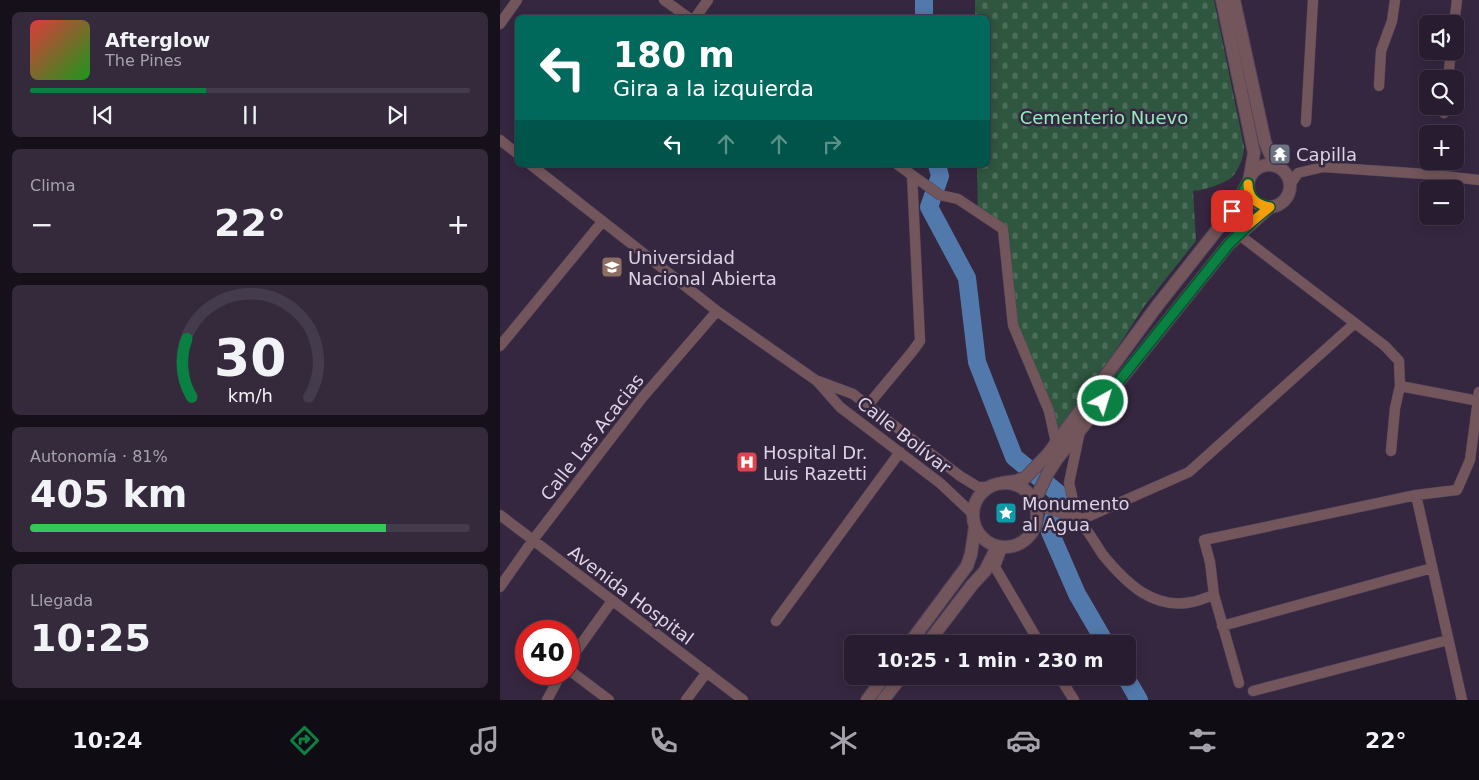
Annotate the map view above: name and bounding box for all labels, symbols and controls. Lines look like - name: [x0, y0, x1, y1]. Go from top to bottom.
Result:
- map controls: [1419, 15, 1464, 225]
- button: sound: [1419, 15, 1464, 60]
- text: Afterglow: [105, 29, 210, 51]
- icon: left: [530, 35, 595, 100]
- text: 180 m: [613, 35, 735, 75]
- text: The Pines: [105, 51, 182, 70]
- button: search: [1419, 70, 1464, 115]
- text: Gira a la izquierda: [613, 76, 814, 101]
- icon: previous: [89, 101, 117, 129]
- icon: pause: [236, 101, 264, 129]
- icon: next: [383, 101, 411, 129]
- park label: Cementerio Nuevo: [1020, 107, 1188, 128]
- button: +: [1419, 125, 1464, 170]
- icon: left: [659, 130, 687, 158]
- icon: ahead: [712, 130, 740, 158]
- icon: ahead: [765, 130, 793, 158]
- icon: right: [818, 130, 846, 158]
- temple icon: Capilla: [1268, 142, 1292, 166]
- place label: Capilla: [1296, 144, 1357, 165]
- text: Clima: [30, 176, 75, 195]
- button: −: [1419, 180, 1464, 225]
- pin: [1211, 190, 1253, 232]
- icon: arrive: [1218, 197, 1246, 225]
- text: 22°: [214, 201, 286, 245]
- text: −: [30, 208, 53, 241]
- text: +: [447, 208, 470, 241]
- place label: Universidad Nacional Abierta: [628, 247, 777, 289]
- school or university icon: Universidad Nacional Abierta: [600, 255, 624, 279]
- text: 30: [214, 328, 286, 388]
- street label: Calle Las Acacias: [536, 370, 648, 504]
- position arrow: [1076, 374, 1128, 426]
- text: km/h: [227, 385, 273, 406]
- street label: Calle Bolívar: [853, 392, 955, 478]
- place label: Hospital Dr. Luis Razetti: [763, 442, 868, 484]
- text: Autonomía · 81%: [30, 447, 168, 466]
- hospital icon: Hospital Dr. Luis Razetti: [735, 450, 759, 474]
- text: 405 km: [30, 472, 187, 516]
- place label: Monumento al Agua: [1022, 493, 1129, 535]
- place icon: Monumento al Agua: [994, 501, 1018, 525]
- street label: Avenida Hospital: [564, 541, 698, 649]
- text: Llegada: [30, 591, 93, 610]
- text: 10:25: [30, 616, 151, 660]
- speed limit sign: 40: [515, 620, 580, 685]
- text: 10:25 · 1 min · 230 m: [876, 649, 1104, 671]
- icon: directions: [287, 723, 322, 758]
- icon: music: [467, 723, 502, 758]
- icon: phone: [646, 723, 681, 758]
- icon: climate: [826, 723, 861, 758]
- icon: car: [1006, 723, 1041, 758]
- icon: filters: [1185, 723, 1220, 758]
- text: 10:24: [72, 728, 142, 753]
- text: 22°: [1365, 728, 1407, 753]

